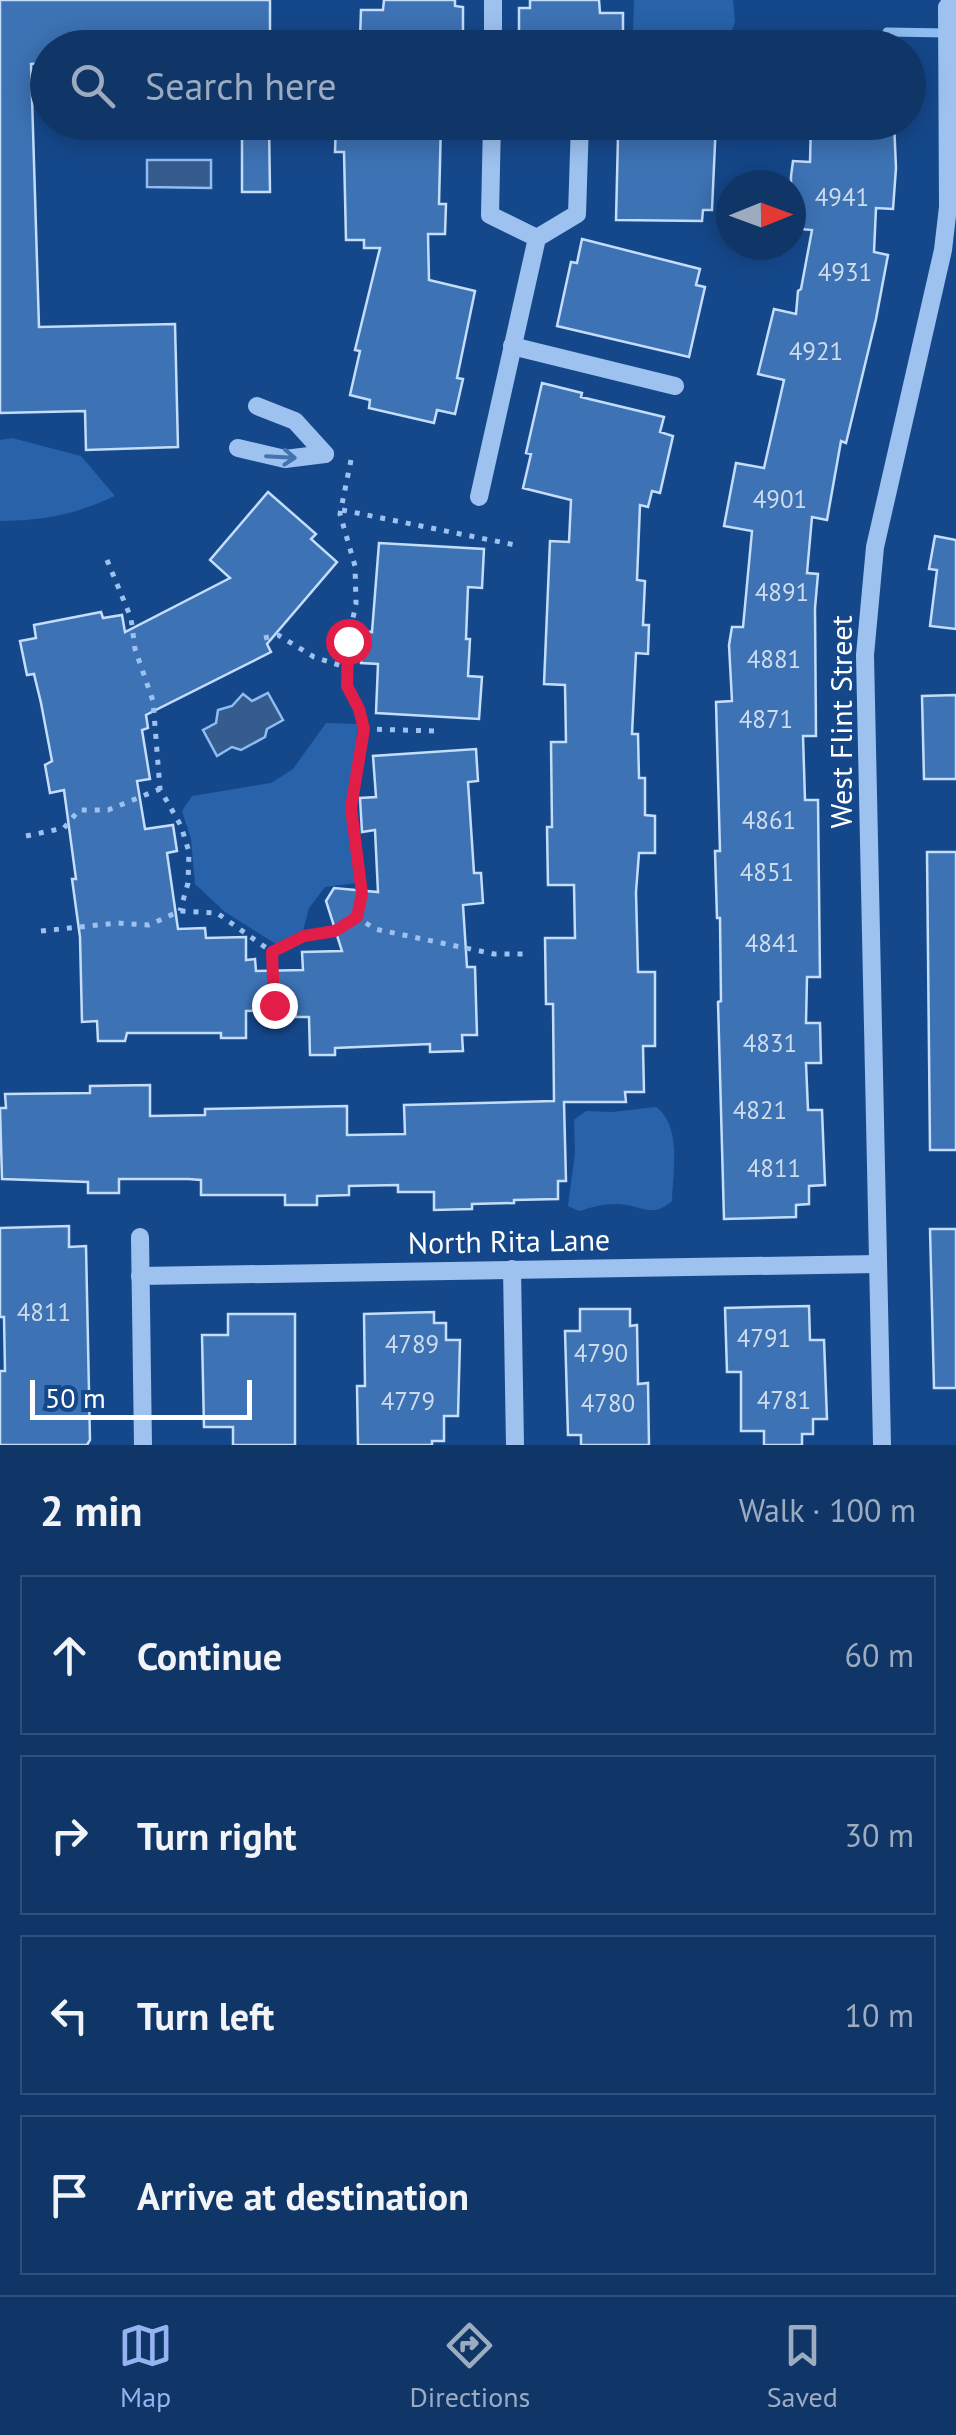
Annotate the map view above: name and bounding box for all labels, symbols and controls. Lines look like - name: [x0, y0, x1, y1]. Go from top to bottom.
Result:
- search box: [30, 30, 926, 140]
- icon: search: [65, 58, 120, 113]
- text: Search here: [145, 61, 337, 110]
- north arrow: [716, 170, 806, 260]
- house number: 4941: [815, 181, 869, 213]
- house number: 4931: [818, 256, 872, 288]
- house number: 4921: [789, 335, 843, 367]
- one-way arrow: [265, 448, 297, 467]
- house number: 4901: [753, 483, 807, 515]
- house number: 4891: [755, 576, 809, 608]
- street label: West Flint Street: [821, 615, 860, 829]
- route start: [326, 619, 372, 665]
- house number: 4881: [747, 643, 801, 675]
- house number: 4871: [739, 703, 793, 735]
- house number: 4861: [742, 804, 796, 836]
- house number: 4851: [740, 856, 794, 888]
- house number: 4841: [745, 927, 799, 959]
- route end: [252, 983, 298, 1029]
- house number: 4831: [743, 1027, 797, 1059]
- house number: 4821: [733, 1094, 787, 1126]
- house number: 4811: [747, 1152, 801, 1184]
- street label: North Rita Lane: [407, 1219, 610, 1262]
- house number: 4811: [17, 1296, 71, 1328]
- house number: 4791: [737, 1322, 791, 1354]
- house number: 4789: [385, 1328, 439, 1360]
- house number: 4790: [574, 1337, 628, 1369]
- scale bar: [30, 1375, 252, 1420]
- text: 50 m: [45, 1379, 106, 1416]
- house number: 4781: [757, 1384, 811, 1416]
- house number: 4779: [381, 1385, 435, 1417]
- house number: 4780: [581, 1387, 635, 1419]
- text: 2 min: [40, 1483, 142, 1538]
- text: Walk · 100 m: [739, 1489, 916, 1531]
- icon: ahead: [42, 1628, 97, 1683]
- text: Continue: [137, 1631, 282, 1680]
- text: 60 m: [845, 1634, 914, 1676]
- icon: right: [42, 1808, 97, 1863]
- text: Turn right: [137, 1811, 297, 1860]
- text: 30 m: [845, 1814, 914, 1856]
- icon: left: [42, 1988, 97, 2043]
- text: Turn left: [137, 1991, 274, 2040]
- text: 10 m: [845, 1994, 914, 2036]
- icon: arrive: [42, 2168, 97, 2223]
- text: Arrive at destination: [137, 2171, 469, 2220]
- tab: Map: [118, 2318, 173, 2415]
- tab: Directions: [409, 2318, 530, 2415]
- tab: Saved: [767, 2318, 838, 2415]

